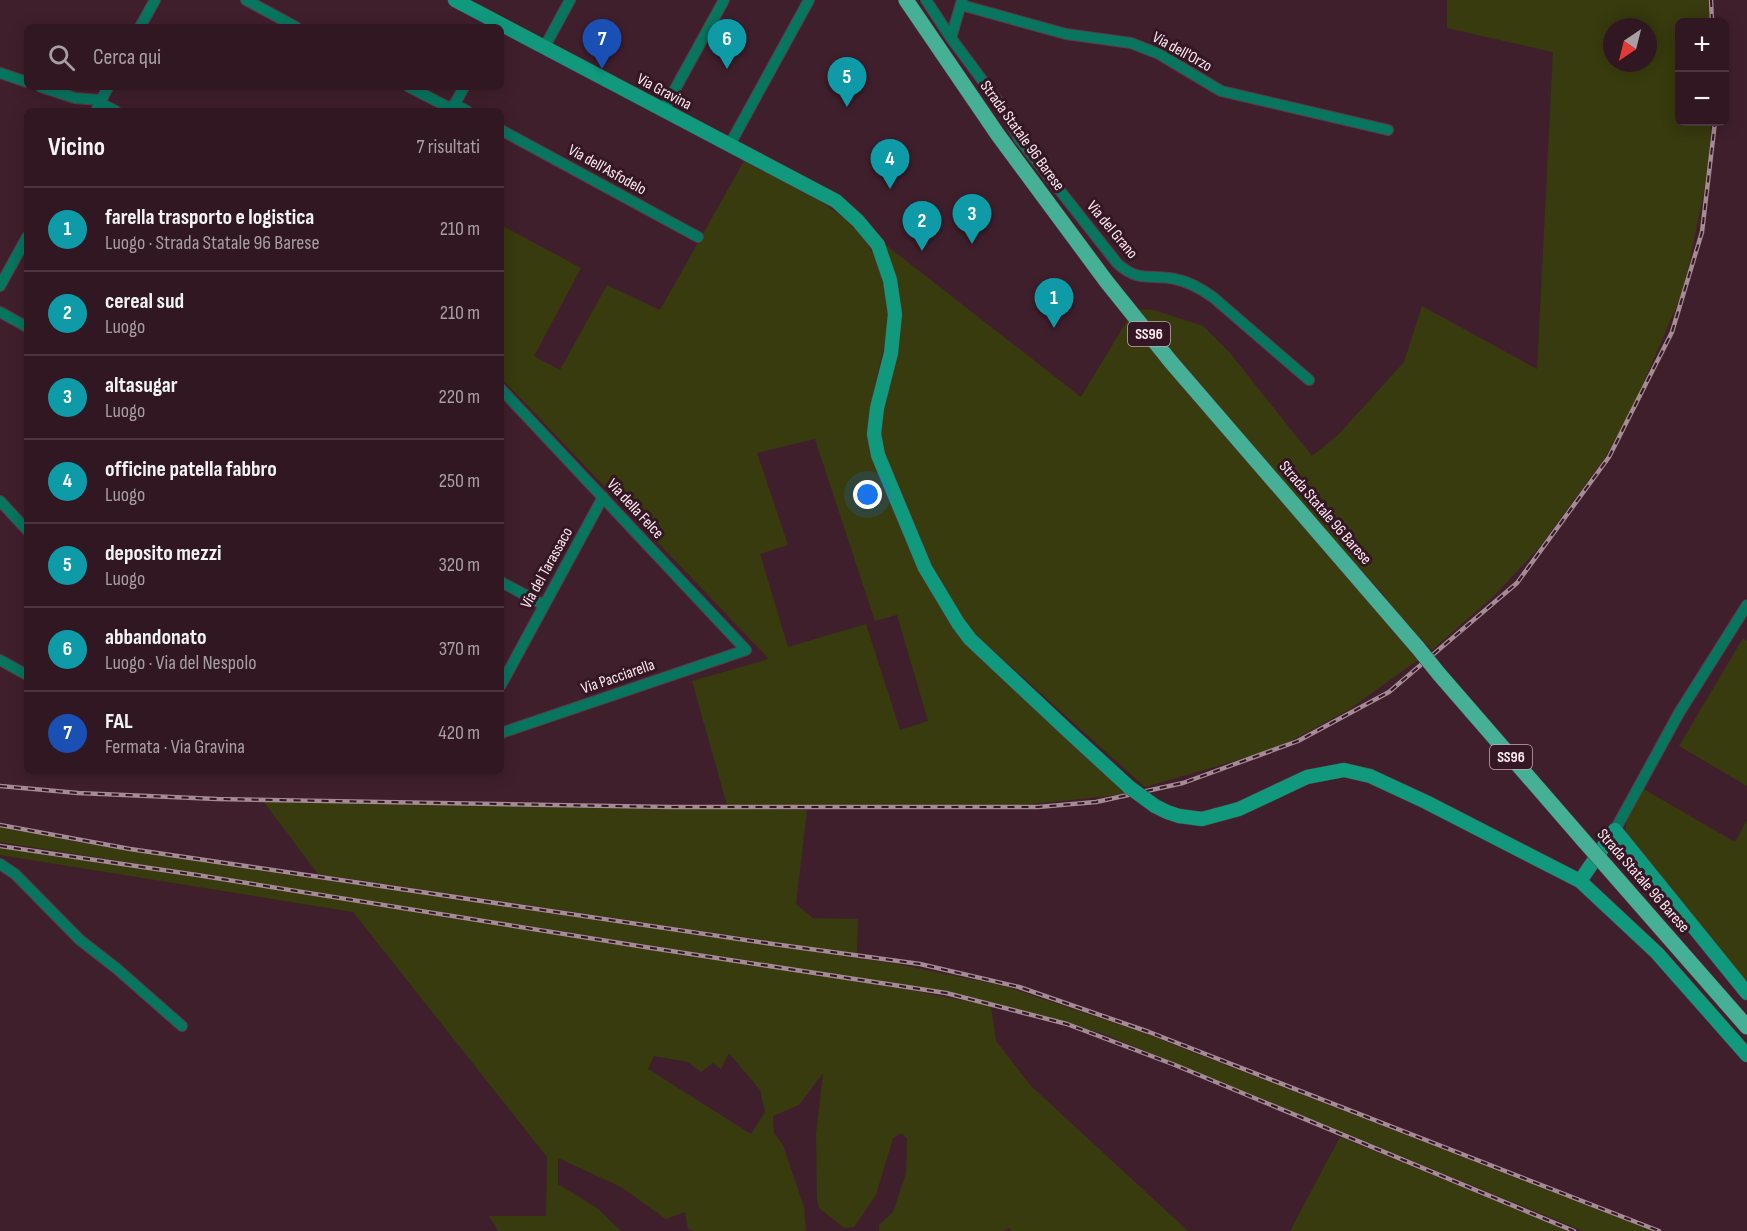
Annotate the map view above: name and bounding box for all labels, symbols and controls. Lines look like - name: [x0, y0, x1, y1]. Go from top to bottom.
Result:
- north arrow: [1603, 18, 1657, 72]
- map controls: [1675, 18, 1729, 126]
- button: +: [1675, 18, 1729, 72]
- pin: 7: [582, 20, 622, 69]
- pin: 6: [708, 20, 746, 69]
- search box: [24, 24, 504, 90]
- street label: Via dell'Orzo: [1149, 28, 1215, 76]
- icon: search: [45, 41, 78, 74]
- text: Cerca qui: [93, 44, 161, 71]
- pin: 5: [828, 57, 866, 107]
- street label: Via Gravina: [633, 70, 695, 114]
- button: −: [1675, 72, 1729, 126]
- street label: Strada Statale 96 Barese: [976, 77, 1068, 195]
- text: Vicino: [48, 132, 105, 163]
- text: 7 risultati: [417, 135, 480, 159]
- pin: 4: [870, 140, 910, 189]
- street label: Via dell'Asfodelo: [564, 141, 650, 199]
- pin: 3: [952, 194, 992, 244]
- street label: Via del Grano: [1082, 197, 1142, 263]
- pin: 2: [902, 202, 942, 251]
- text: farella trasporto e logistica: [105, 204, 314, 231]
- text: 1: [64, 217, 71, 241]
- text: 210 m: [440, 217, 480, 241]
- text: Luogo · Strada Statale 96 Barese: [105, 231, 320, 255]
- pin: 1: [1034, 278, 1074, 328]
- text: cereal sud: [105, 288, 184, 315]
- text: 2: [63, 301, 72, 325]
- text: 210 m: [440, 301, 480, 325]
- text: Luogo: [105, 315, 145, 339]
- road number: SS96: [1128, 322, 1170, 346]
- text: altasugar: [105, 372, 178, 399]
- text: 3: [63, 385, 72, 409]
- text: 220 m: [439, 385, 480, 409]
- text: Luogo: [105, 399, 145, 423]
- text: officine patella fabbro: [105, 456, 277, 483]
- street label: Strada Statale 96 Barese: [1275, 457, 1375, 569]
- text: 4: [63, 469, 72, 493]
- text: 250 m: [439, 469, 480, 493]
- street label: Via della Felce: [603, 475, 667, 543]
- your location: [853, 480, 882, 509]
- text: Luogo: [105, 483, 145, 507]
- street label: Via del Tarassaco: [517, 524, 577, 612]
- text: deposito mezzi: [105, 540, 222, 567]
- text: 5: [63, 553, 72, 577]
- text: 320 m: [438, 553, 480, 577]
- text: Luogo: [105, 567, 145, 591]
- text: abbandonato: [105, 624, 207, 651]
- text: 6: [63, 637, 72, 661]
- text: 370 m: [439, 637, 480, 661]
- text: Luogo · Via del Nespolo: [105, 651, 256, 675]
- street label: Via Pacciarella: [579, 656, 657, 698]
- text: FAL: [105, 708, 133, 735]
- text: 7: [63, 721, 72, 745]
- text: 420 m: [438, 721, 480, 745]
- text: Fermata · Via Gravina: [105, 735, 245, 759]
- road number: SS96: [1490, 745, 1532, 769]
- street label: Strada Statale 96 Barese: [1593, 825, 1693, 937]

